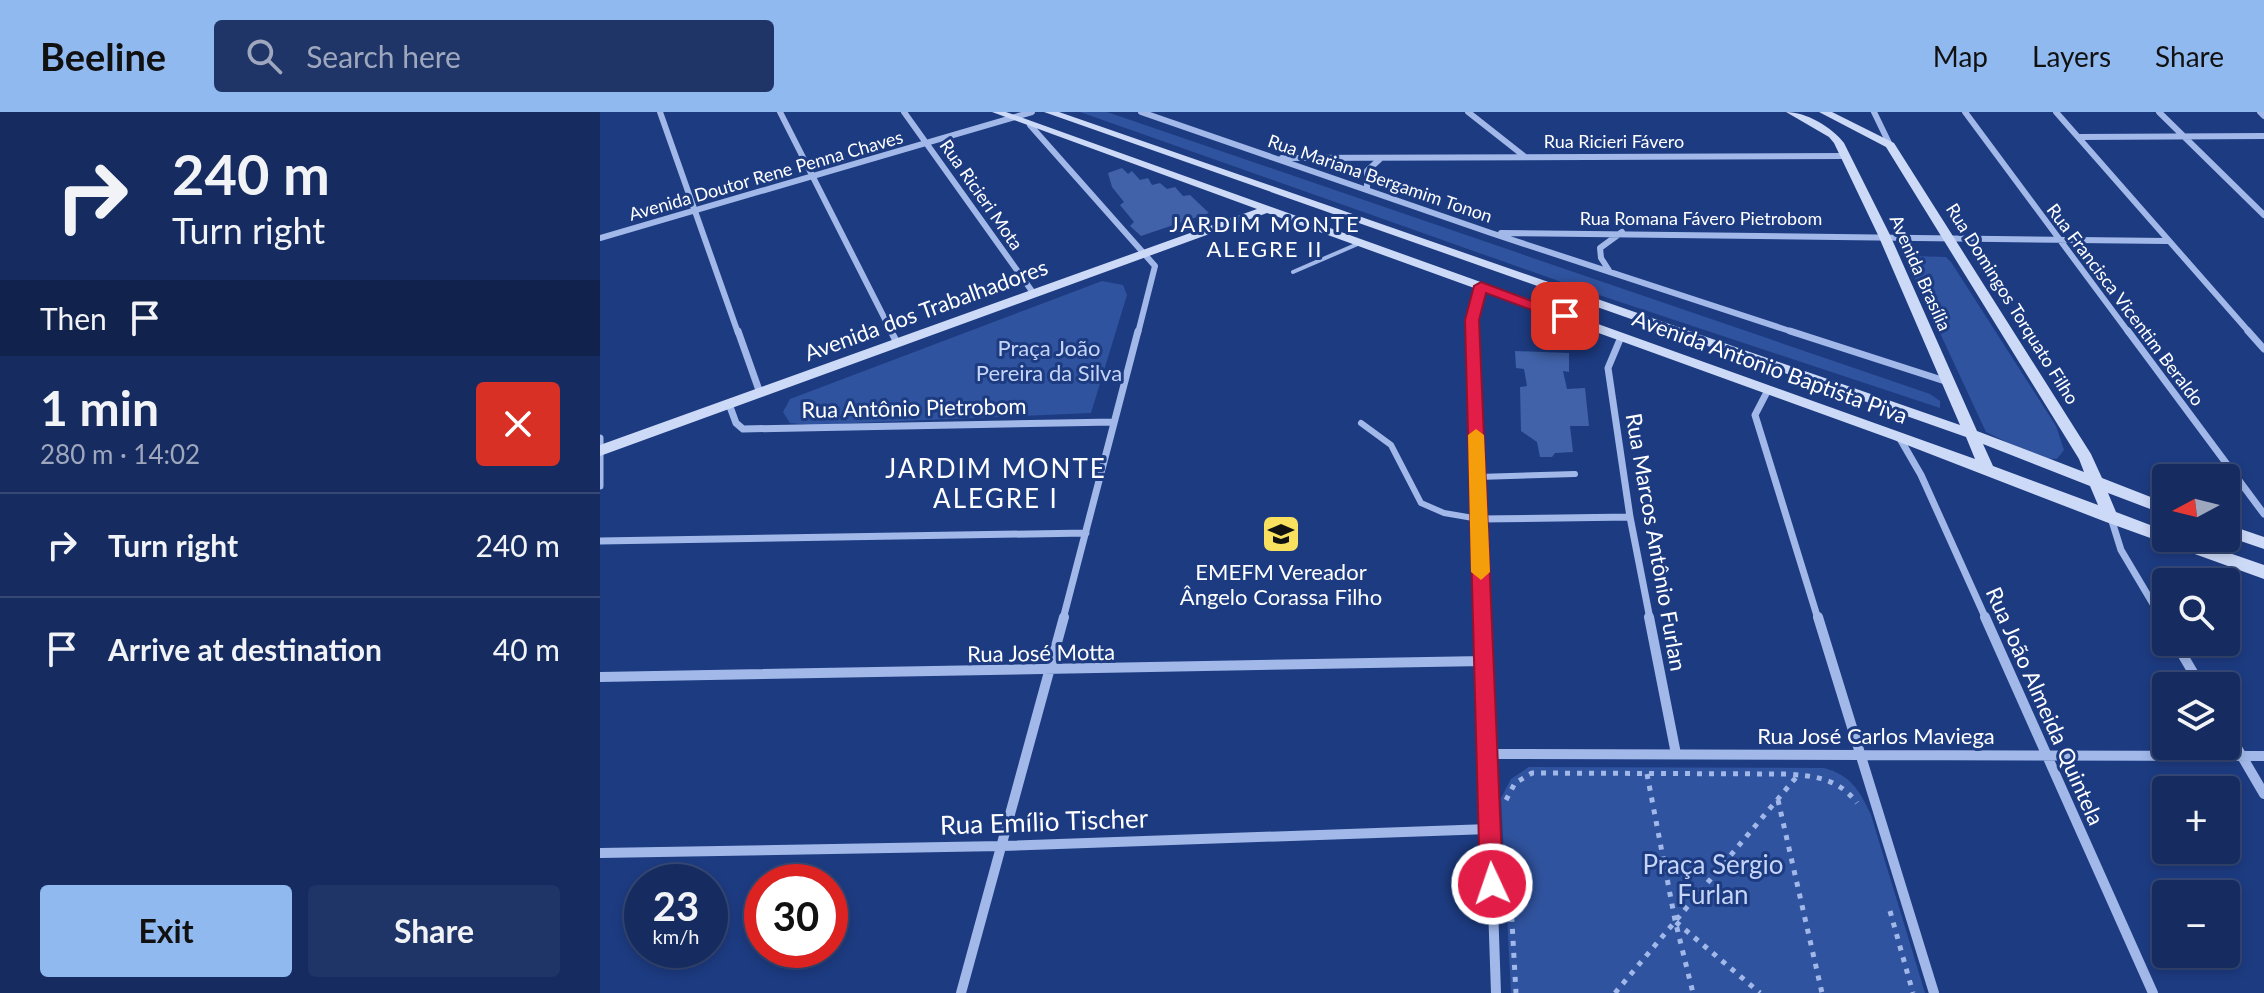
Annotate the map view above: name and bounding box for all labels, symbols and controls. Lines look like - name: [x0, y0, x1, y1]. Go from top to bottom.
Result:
- search box: [214, 20, 774, 92]
- text: Beeline: [40, 33, 166, 79]
- icon: search: [242, 34, 286, 78]
- text: Search here: [306, 38, 461, 74]
- text: Map: [1933, 39, 1988, 73]
- text: Layers: [2032, 39, 2111, 73]
- text: Share: [2155, 39, 2224, 73]
- street label: Avenida Doutor Rene Penna Chaves: [626, 125, 906, 225]
- street label: Rua Mariana Bergamim Tonon: [1265, 129, 1495, 227]
- street label: Rua Ricieri Fávero: [1544, 130, 1684, 152]
- street label: Rua Ricieri Mota: [936, 135, 1028, 254]
- text: 240 m: [172, 140, 330, 207]
- icon: right: [40, 144, 144, 248]
- street label: Rua Domingos Torquato Filho: [1942, 199, 2084, 408]
- street label: Rua Francisca Vicentim Beraldo: [2043, 199, 2209, 410]
- street label: Rua Romana Fávero Pietrobom: [1580, 207, 1822, 229]
- text: Turn right: [172, 208, 325, 252]
- district label: JARDIM MONTE ALEGRE II: [1169, 210, 1361, 262]
- street label: Avenida Brasília: [1885, 211, 1956, 334]
- street label: Avenida dos Trabalhadores: [801, 253, 1051, 366]
- pin: [1531, 282, 1599, 350]
- icon: arrive: [1543, 294, 1587, 338]
- icon: arrive: [123, 296, 167, 340]
- text: Then: [40, 300, 107, 336]
- street label: Avenida Antonio Baptista Piva: [1629, 304, 1911, 429]
- park label: Praça João Pereira da Silva: [976, 334, 1122, 386]
- text: 1 min: [40, 379, 159, 436]
- button: close: [476, 382, 560, 466]
- street label: Rua Antônio Pietrobom: [801, 392, 1027, 423]
- street label: Rua Marcos Antônio Furlan: [1621, 411, 1692, 673]
- text: 280 m · 14:02: [40, 438, 200, 470]
- district label: JARDIM MONTE ALEGRE I: [885, 452, 1107, 514]
- north arrow: [2152, 464, 2240, 552]
- map controls: [2152, 464, 2240, 968]
- school or university icon: EMEFM Vereador Ângelo Corassa Filho: [1260, 513, 1302, 555]
- icon: right: [40, 523, 84, 567]
- text: Turn right: [108, 527, 238, 563]
- text: 240 m: [475, 527, 560, 563]
- place label: EMEFM Vereador Ângelo Corassa Filho: [1180, 558, 1382, 610]
- button: search: [2152, 568, 2240, 656]
- street label: Rua João Almeida Quintela: [1981, 583, 2110, 829]
- icon: arrive: [40, 627, 84, 671]
- text: Arrive at destination: [108, 631, 382, 667]
- text: 40 m: [493, 631, 560, 667]
- street label: Rua José Motta: [967, 638, 1115, 667]
- button: layers: [2152, 672, 2240, 760]
- street label: Rua José Carlos Maviega: [1757, 722, 1995, 749]
- button: +: [2152, 776, 2240, 864]
- street label: Rua Emílio Tischer: [939, 801, 1149, 841]
- position arrow: [1450, 842, 1534, 926]
- park label: Praça Sergio Furlan: [1643, 848, 1783, 910]
- speed limit sign: 30: [744, 864, 848, 968]
- button: −: [2152, 880, 2240, 968]
- text: 23: [653, 882, 699, 930]
- button: Exit: [40, 885, 292, 977]
- button: Share: [308, 885, 560, 977]
- text: km/h: [653, 924, 699, 948]

